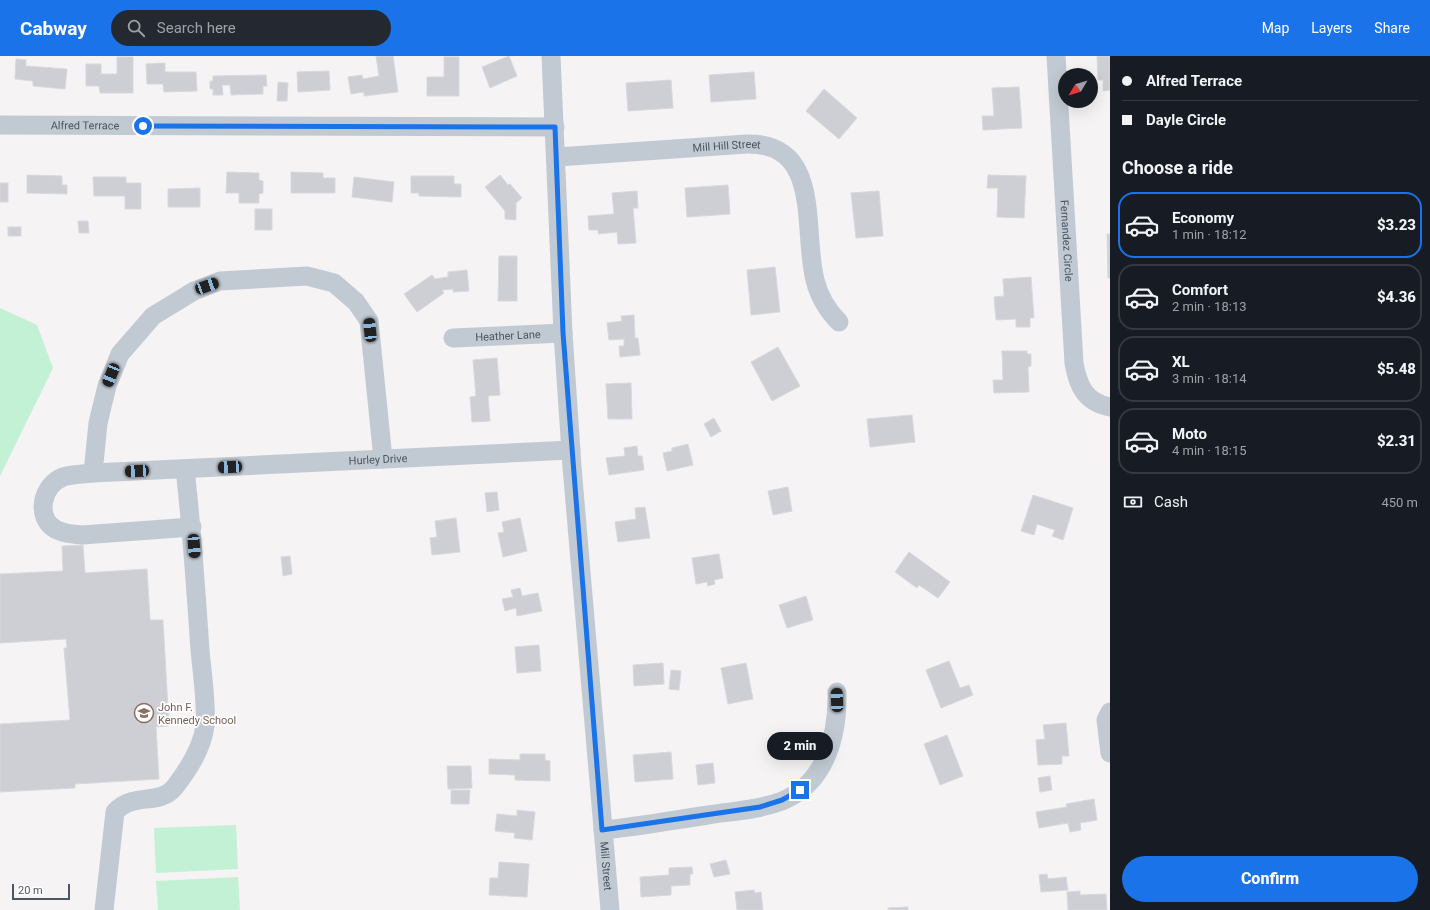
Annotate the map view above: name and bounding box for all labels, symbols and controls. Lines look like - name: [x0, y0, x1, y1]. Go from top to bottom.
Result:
- search box: [111, 10, 391, 46]
- text: Cabway: [20, 17, 87, 40]
- icon: search: [125, 17, 147, 39]
- text: Search here: [157, 19, 236, 37]
- text: Map: [1262, 20, 1289, 36]
- text: Layers: [1311, 20, 1352, 36]
- text: Share: [1374, 20, 1410, 36]
- north arrow: [1058, 68, 1098, 108]
- map controls: [1058, 68, 1098, 108]
- text: Alfred Terrace: [1146, 72, 1242, 90]
- text: Dayle Circle: [1146, 111, 1226, 129]
- route start: [134, 117, 152, 135]
- street label: Alfred Terrace: [51, 119, 120, 132]
- street label: Mill Hill Street: [692, 138, 762, 155]
- text: Choose a ride: [1122, 157, 1233, 178]
- street label: Fernandez Circle: [1057, 200, 1075, 282]
- icon: car: [1124, 207, 1160, 243]
- text: Economy: [1172, 209, 1234, 227]
- text: $3.23: [1377, 216, 1416, 234]
- text: 1 min · 18:12: [1172, 227, 1247, 242]
- car: [194, 276, 220, 296]
- icon: car: [1124, 279, 1160, 315]
- text: Comfort: [1172, 281, 1228, 299]
- text: $4.36: [1377, 288, 1416, 306]
- text: 2 min · 18:13: [1172, 299, 1247, 314]
- car: [363, 317, 377, 343]
- street label: Heather Lane: [475, 328, 541, 344]
- icon: car: [1124, 351, 1160, 387]
- text: XL: [1172, 353, 1190, 371]
- text: $5.48: [1377, 360, 1416, 378]
- car: [101, 362, 121, 388]
- text: 3 min · 18:14: [1172, 371, 1247, 386]
- icon: car: [1124, 423, 1160, 459]
- text: Moto: [1172, 425, 1207, 443]
- text: $2.31: [1377, 432, 1416, 450]
- text: 4 min · 18:15: [1172, 443, 1247, 458]
- street label: Hurley Drive: [348, 452, 408, 468]
- car: [218, 460, 242, 474]
- car: [125, 464, 149, 478]
- icon: cash: [1122, 491, 1144, 513]
- text: Cash: [1154, 493, 1188, 511]
- text: 450 m: [1381, 495, 1418, 510]
- car: [187, 534, 201, 558]
- car: [831, 688, 843, 712]
- place label: John F. Kennedy School: [158, 701, 236, 727]
- school or university icon: John F. Kennedy School: [133, 702, 155, 724]
- callout: 2 min: [767, 732, 833, 760]
- text: 2 min: [784, 738, 816, 753]
- route end: [791, 781, 809, 799]
- street label: Mill Street: [597, 841, 614, 892]
- button: Confirm: [1122, 856, 1418, 902]
- scale bar: [12, 882, 70, 901]
- text: 20 m: [18, 884, 43, 897]

